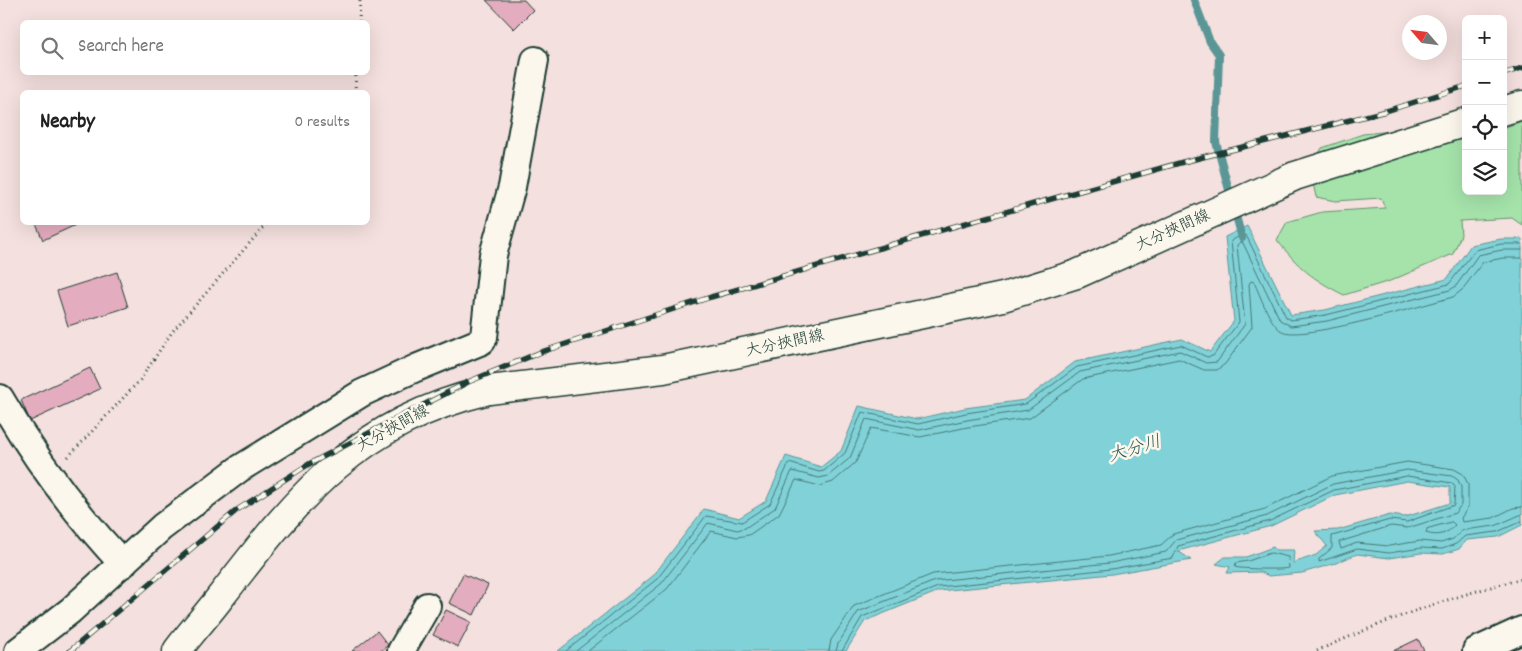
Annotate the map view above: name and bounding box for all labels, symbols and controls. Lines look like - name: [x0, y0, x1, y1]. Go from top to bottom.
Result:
- north arrow: [1402, 15, 1447, 60]
- map controls: [1462, 15, 1507, 195]
- button: +: [1462, 15, 1507, 60]
- search box: [20, 20, 370, 75]
- icon: search: [38, 34, 66, 62]
- text: Search here: [78, 34, 164, 61]
- button: −: [1462, 60, 1507, 105]
- button: locate: [1462, 105, 1507, 150]
- text: Nearby: [40, 108, 95, 138]
- text: 0 results: [295, 111, 350, 134]
- button: layers: [1462, 150, 1507, 195]
- street label: 大分挾間線: [1132, 204, 1214, 258]
- street label: 大分挾間線: [743, 324, 827, 364]
- street label: 大分挾間線: [352, 400, 434, 458]
- water label: 大分川: [1106, 430, 1164, 470]

